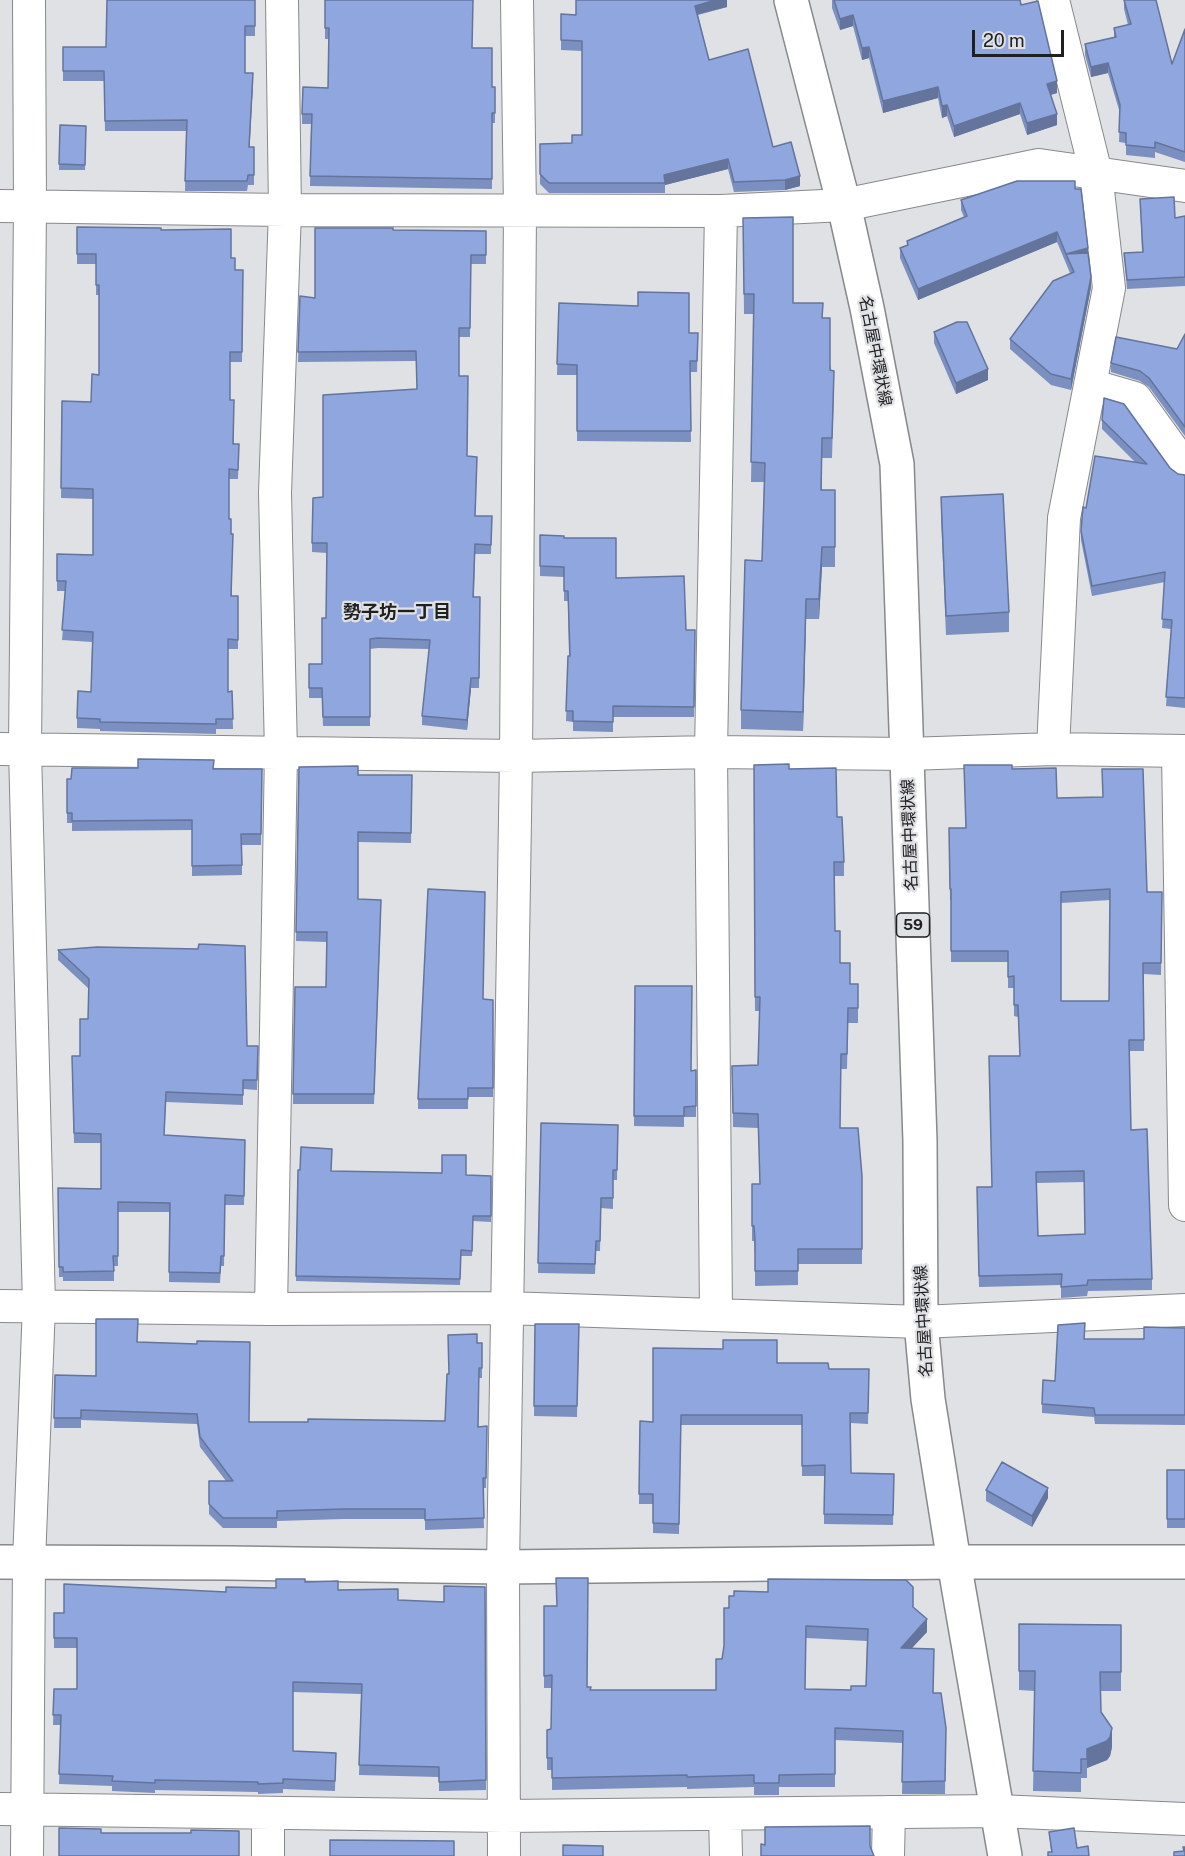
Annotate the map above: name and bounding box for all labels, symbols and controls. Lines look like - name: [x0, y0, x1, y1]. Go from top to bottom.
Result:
- scale bar: [975, 18, 1066, 56]
- text: 20 m: [983, 30, 1025, 51]
- street label: 名古屋中環状線: [855, 294, 895, 408]
- district label: 勢子坊一丁目: [343, 601, 451, 623]
- street label: 名古屋中環状線: [898, 779, 922, 891]
- road number: 59: [896, 913, 930, 937]
- street label: 名古屋中環状線: [911, 1265, 937, 1377]

